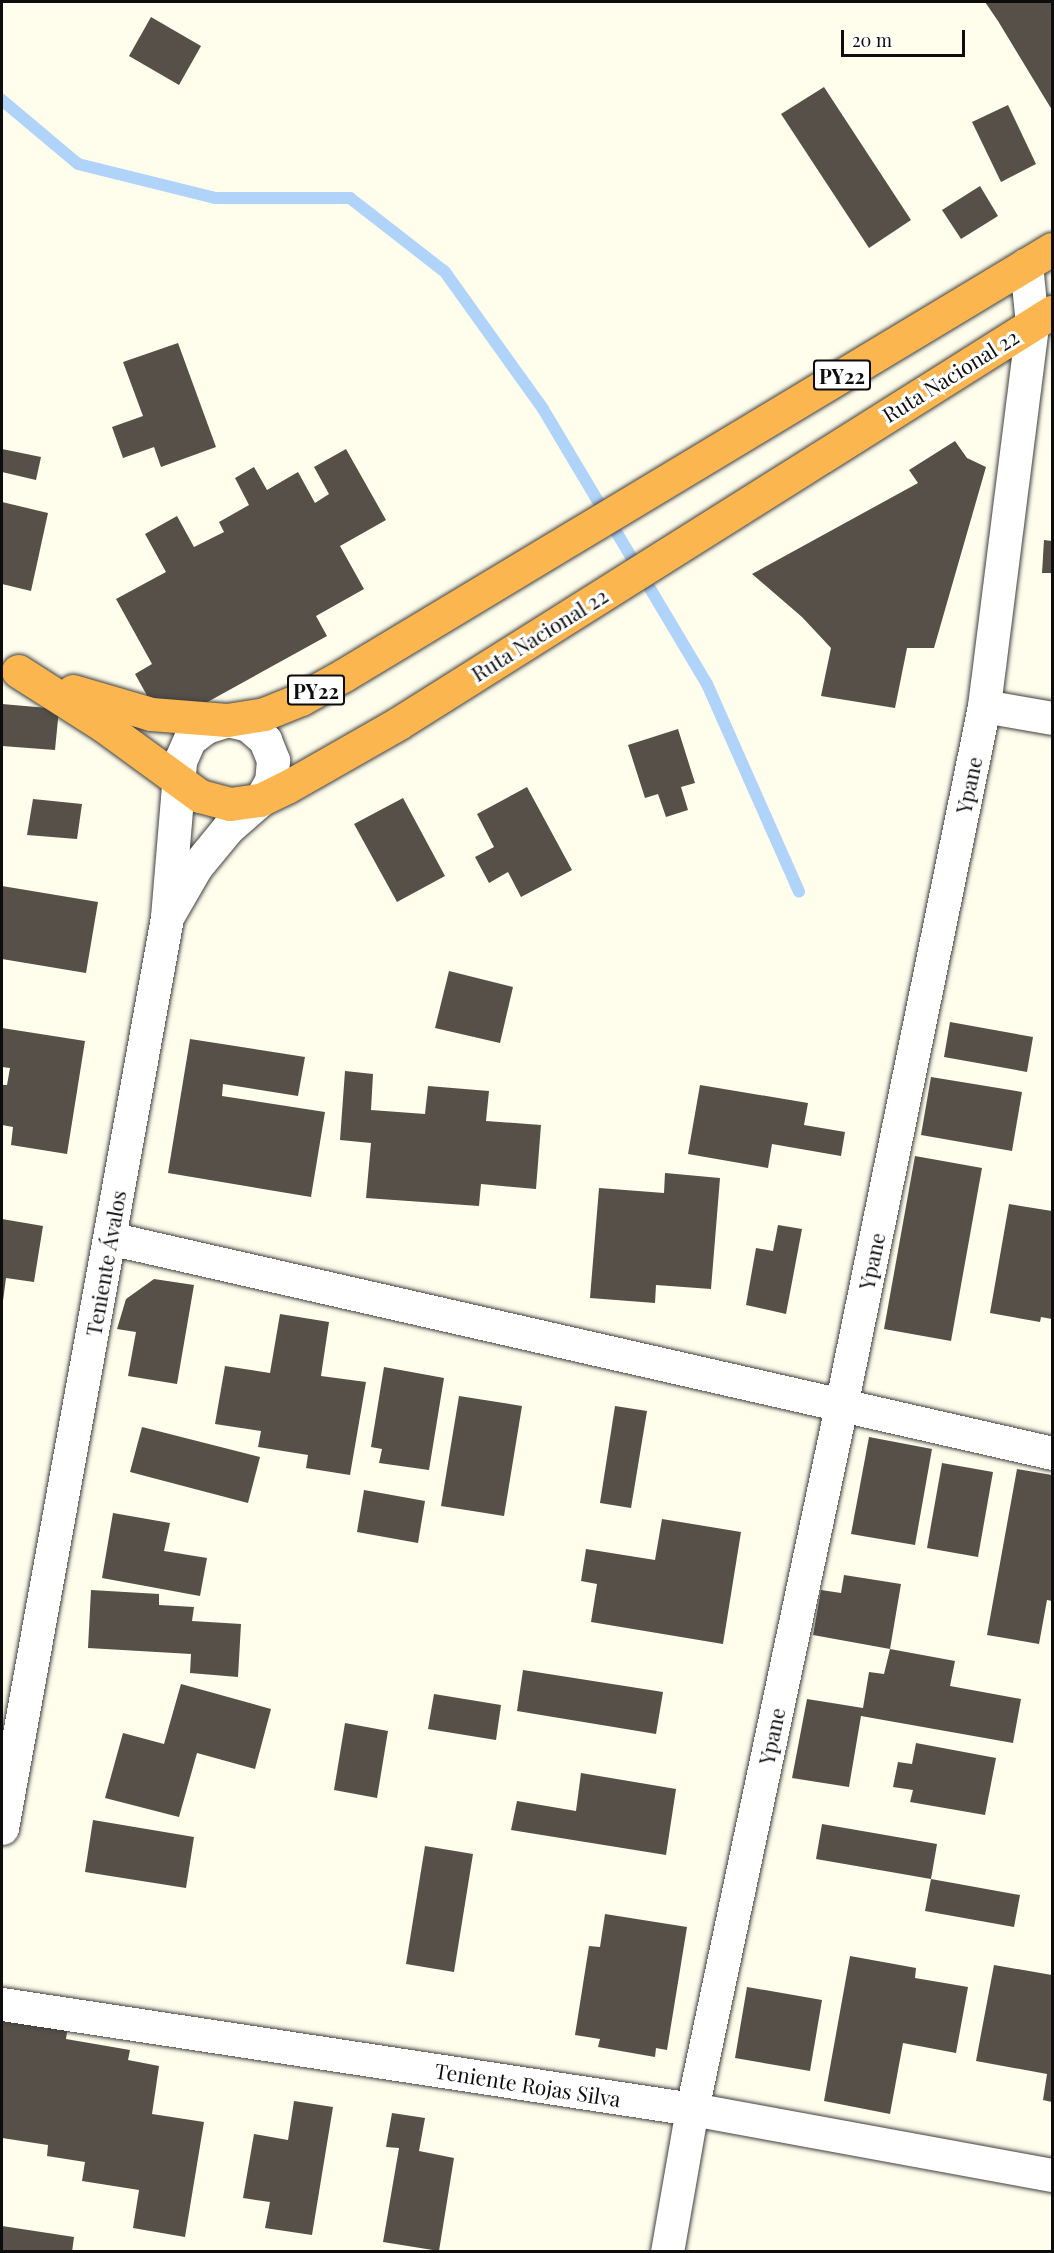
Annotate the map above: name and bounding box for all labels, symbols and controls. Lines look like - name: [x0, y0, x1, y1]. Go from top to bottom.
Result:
- scale bar: [844, 18, 968, 56]
- text: 20 m: [852, 28, 892, 52]
- street label: Ruta Nacional 22: [877, 323, 1023, 427]
- road number: PY22: [812, 358, 872, 392]
- street label: Ruta Nacional 22: [466, 582, 612, 686]
- road number: PY22: [286, 673, 346, 707]
- street label: Ypane: [950, 754, 986, 816]
- street label: Teniente Ávalos: [80, 1188, 130, 1338]
- street label: Ypane: [853, 1230, 889, 1292]
- street label: Ypane: [753, 1705, 789, 1767]
- street label: Teniente Rojas Silva: [433, 2057, 623, 2111]

